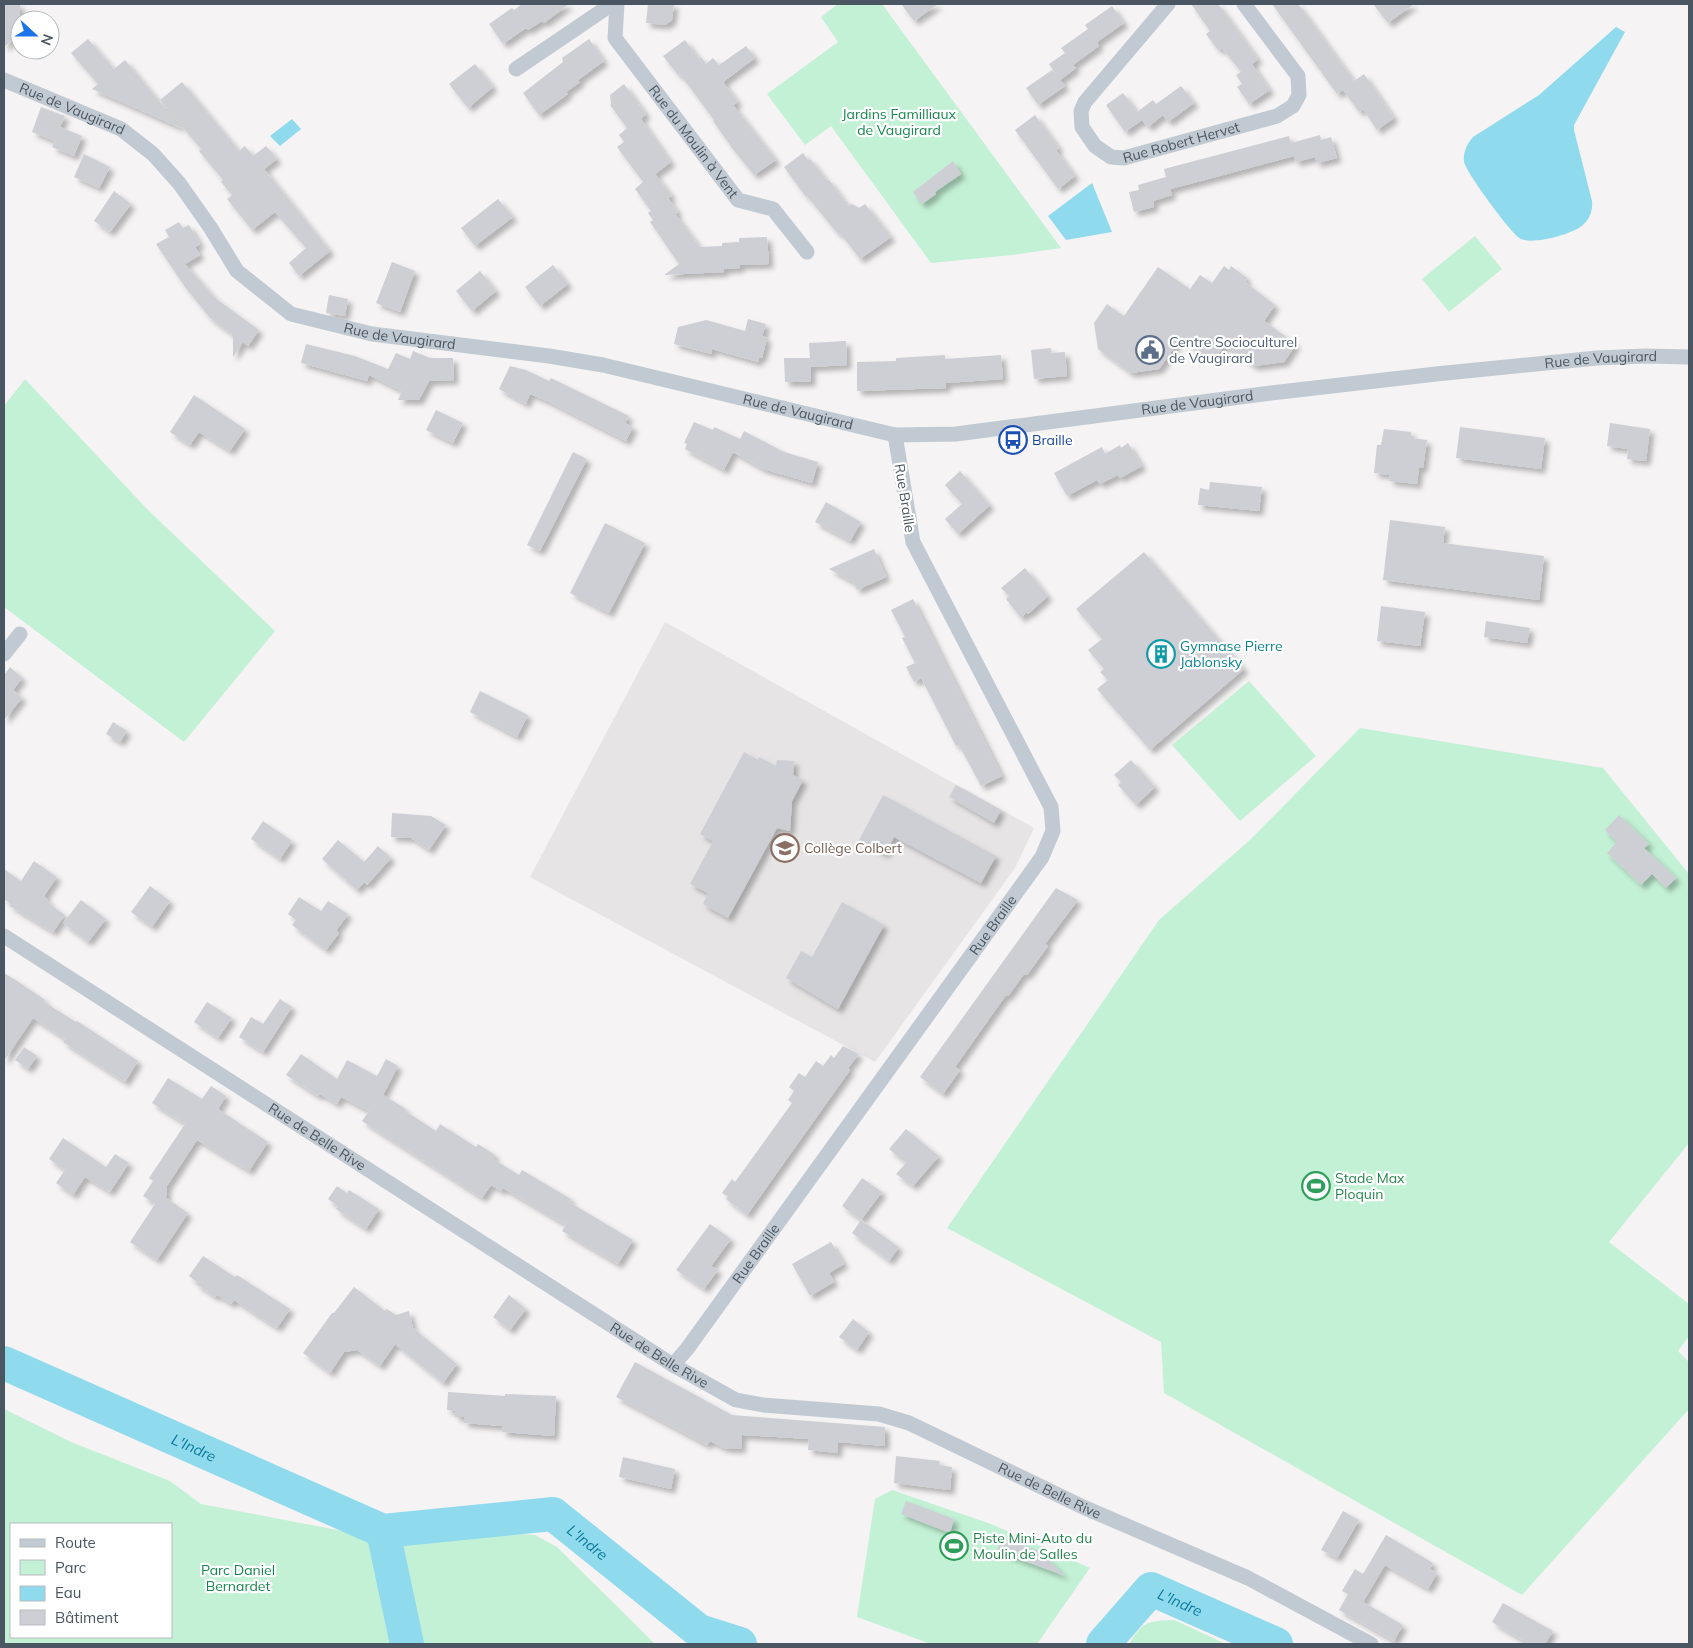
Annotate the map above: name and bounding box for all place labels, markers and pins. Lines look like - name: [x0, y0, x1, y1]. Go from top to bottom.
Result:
- place label: Centre Socioculturel de Vaugirard: [1169, 333, 1297, 367]
- public building icon: Centre Socioculturel de Vaugirard: [1135, 335, 1165, 365]
- bus stop icon: Braille: [998, 425, 1028, 455]
- place label: Braille: [1032, 431, 1073, 449]
- place label: Gymnase Pierre Jablonsky: [1180, 637, 1283, 671]
- building icon: Gymnase Pierre Jablonsky: [1146, 639, 1176, 669]
- school or university icon: Collège Colbert: [770, 833, 800, 863]
- place label: Collège Colbert: [804, 839, 902, 857]
- place label: Stade Max Ploquin: [1335, 1169, 1405, 1203]
- sports icon: Stade Max Ploquin: [1301, 1171, 1331, 1201]
- place label: Piste Mini-Auto du Moulin de Salles: [973, 1529, 1092, 1563]
- sports icon: Piste Mini-Auto du Moulin de Salles: [939, 1531, 969, 1561]

